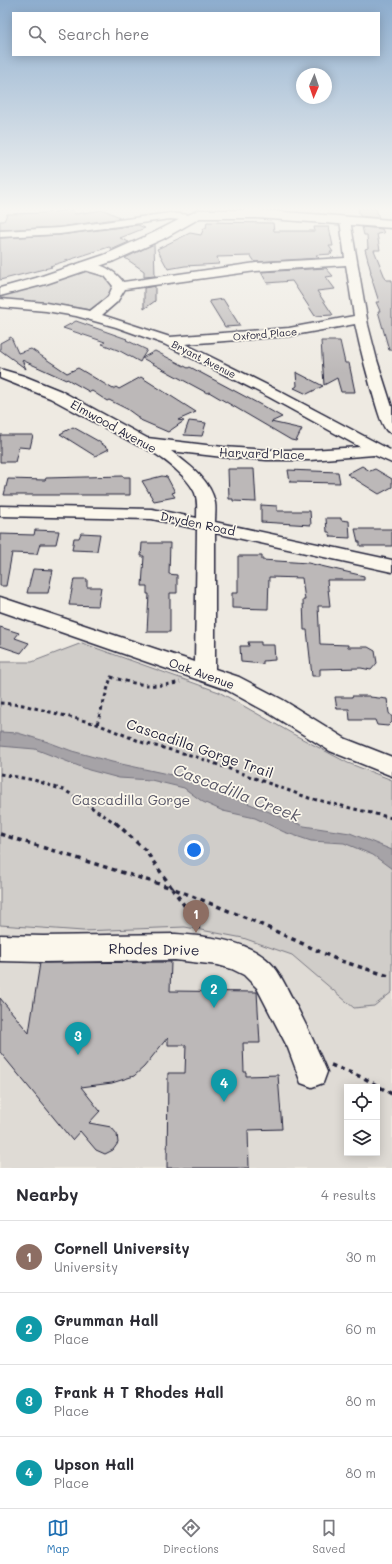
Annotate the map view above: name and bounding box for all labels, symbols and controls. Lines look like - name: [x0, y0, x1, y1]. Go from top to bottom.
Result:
- search box: [12, 12, 380, 56]
- icon: search: [26, 23, 48, 45]
- text: Search here: [58, 24, 149, 44]
- north arrow: [296, 68, 332, 104]
- street label: Oxford Place: [232, 324, 298, 344]
- street label: Bryant Avenue: [169, 337, 239, 381]
- street label: Elmwood Avenue: [68, 396, 160, 456]
- street label: Harvard Place: [219, 444, 305, 462]
- street label: Dryden Road: [159, 507, 237, 539]
- street label: Oak Avenue: [167, 654, 237, 692]
- street label: Cascadilla Gorge Trail: [124, 714, 276, 782]
- water label: Cascadilla Creek: [170, 758, 304, 826]
- park label: Cascadilla Gorge: [72, 790, 190, 809]
- your location: [184, 840, 204, 860]
- pin: 1: [183, 900, 209, 933]
- street label: Rhodes Drive: [108, 939, 200, 959]
- pin: 2: [201, 975, 227, 1008]
- pin: 3: [65, 1022, 91, 1055]
- pin: 4: [211, 1069, 237, 1102]
- map controls: [344, 1084, 380, 1156]
- button: locate: [344, 1084, 380, 1120]
- button: layers: [344, 1120, 380, 1156]
- text: Nearby: [16, 1183, 78, 1205]
- text: 4 results: [321, 1186, 376, 1203]
- text: Cornell University: [54, 1238, 190, 1258]
- text: 1: [26, 1248, 32, 1265]
- text: 30 m: [346, 1248, 376, 1265]
- text: University: [54, 1258, 118, 1275]
- text: Grumman Hall: [54, 1310, 158, 1330]
- text: 2: [25, 1320, 33, 1337]
- text: 60 m: [346, 1320, 376, 1337]
- text: Place: [54, 1330, 89, 1347]
- text: Frank H T Rhodes Hall: [54, 1382, 223, 1402]
- text: 3: [25, 1392, 33, 1409]
- text: 80 m: [346, 1392, 376, 1409]
- text: Place: [54, 1402, 89, 1419]
- text: Upson Hall: [54, 1454, 134, 1474]
- text: 4: [25, 1464, 33, 1481]
- text: 80 m: [346, 1464, 376, 1481]
- text: Place: [54, 1474, 89, 1491]
- tab: Map: [47, 1517, 69, 1556]
- tab: Directions: [163, 1517, 219, 1556]
- tab: Saved: [312, 1517, 345, 1556]

